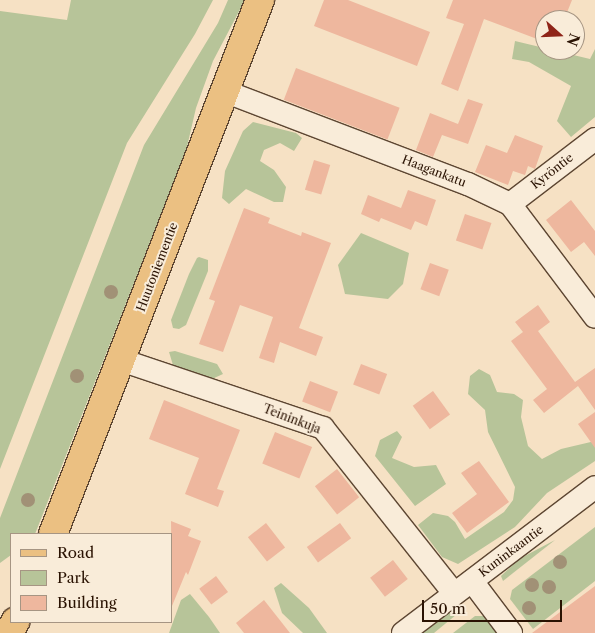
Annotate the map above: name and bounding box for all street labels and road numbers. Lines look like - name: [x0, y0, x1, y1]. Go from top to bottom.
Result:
- street label: Kyröntie: [528, 150, 576, 192]
- street label: Haagankatu: [400, 152, 468, 190]
- street label: Huutoniementie: [133, 220, 181, 314]
- street label: Teininkuja: [261, 401, 323, 437]
- street label: Kuninkaantie: [476, 522, 546, 580]

